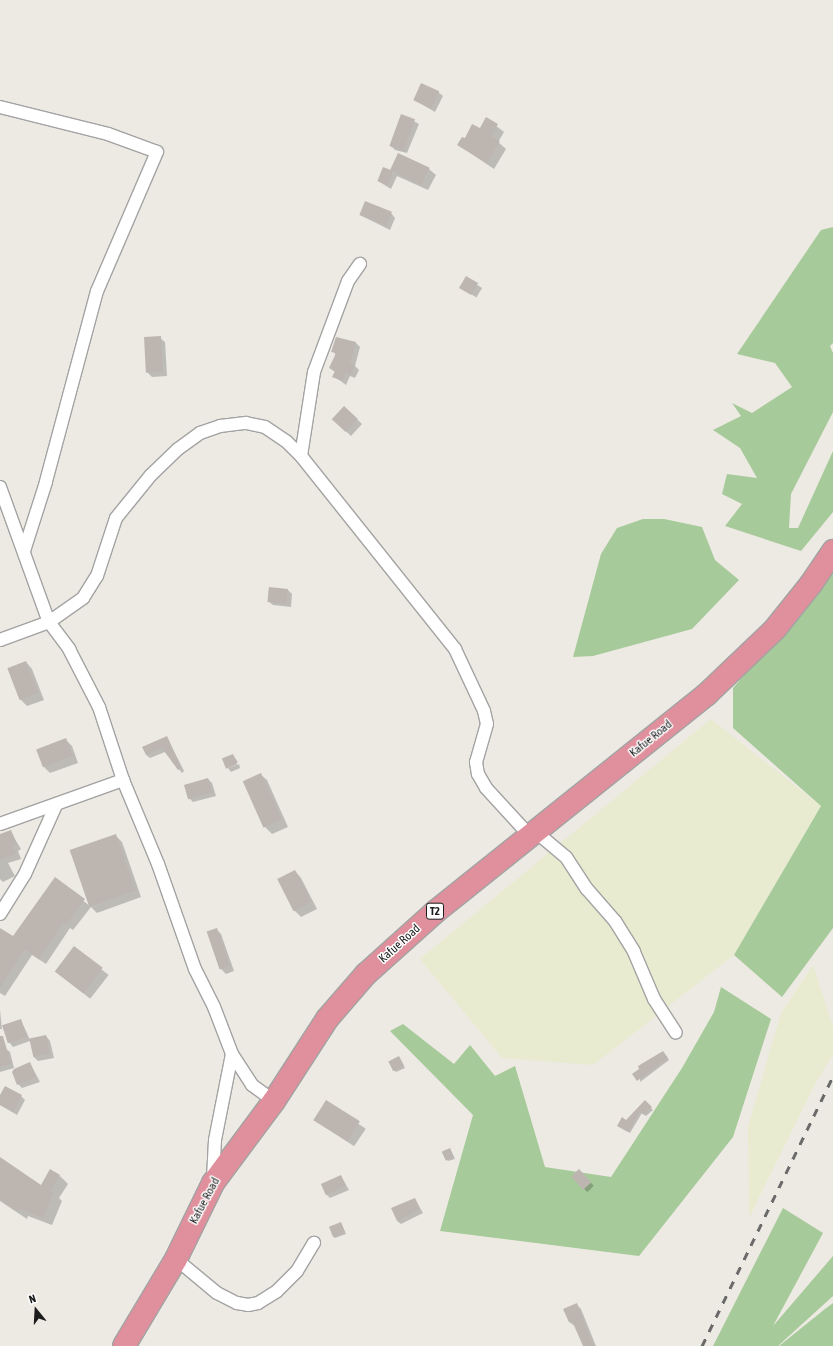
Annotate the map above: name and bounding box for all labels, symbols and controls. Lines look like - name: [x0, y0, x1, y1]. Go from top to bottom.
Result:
- street label: Kafue Road: [627, 718, 675, 760]
- road number: T2: [426, 902, 444, 920]
- street label: Kafue Road: [376, 922, 424, 966]
- street label: Kafue Road: [187, 1175, 223, 1227]
- north arrow: [16, 1290, 56, 1330]
- text: N: [27, 1292, 37, 1305]

